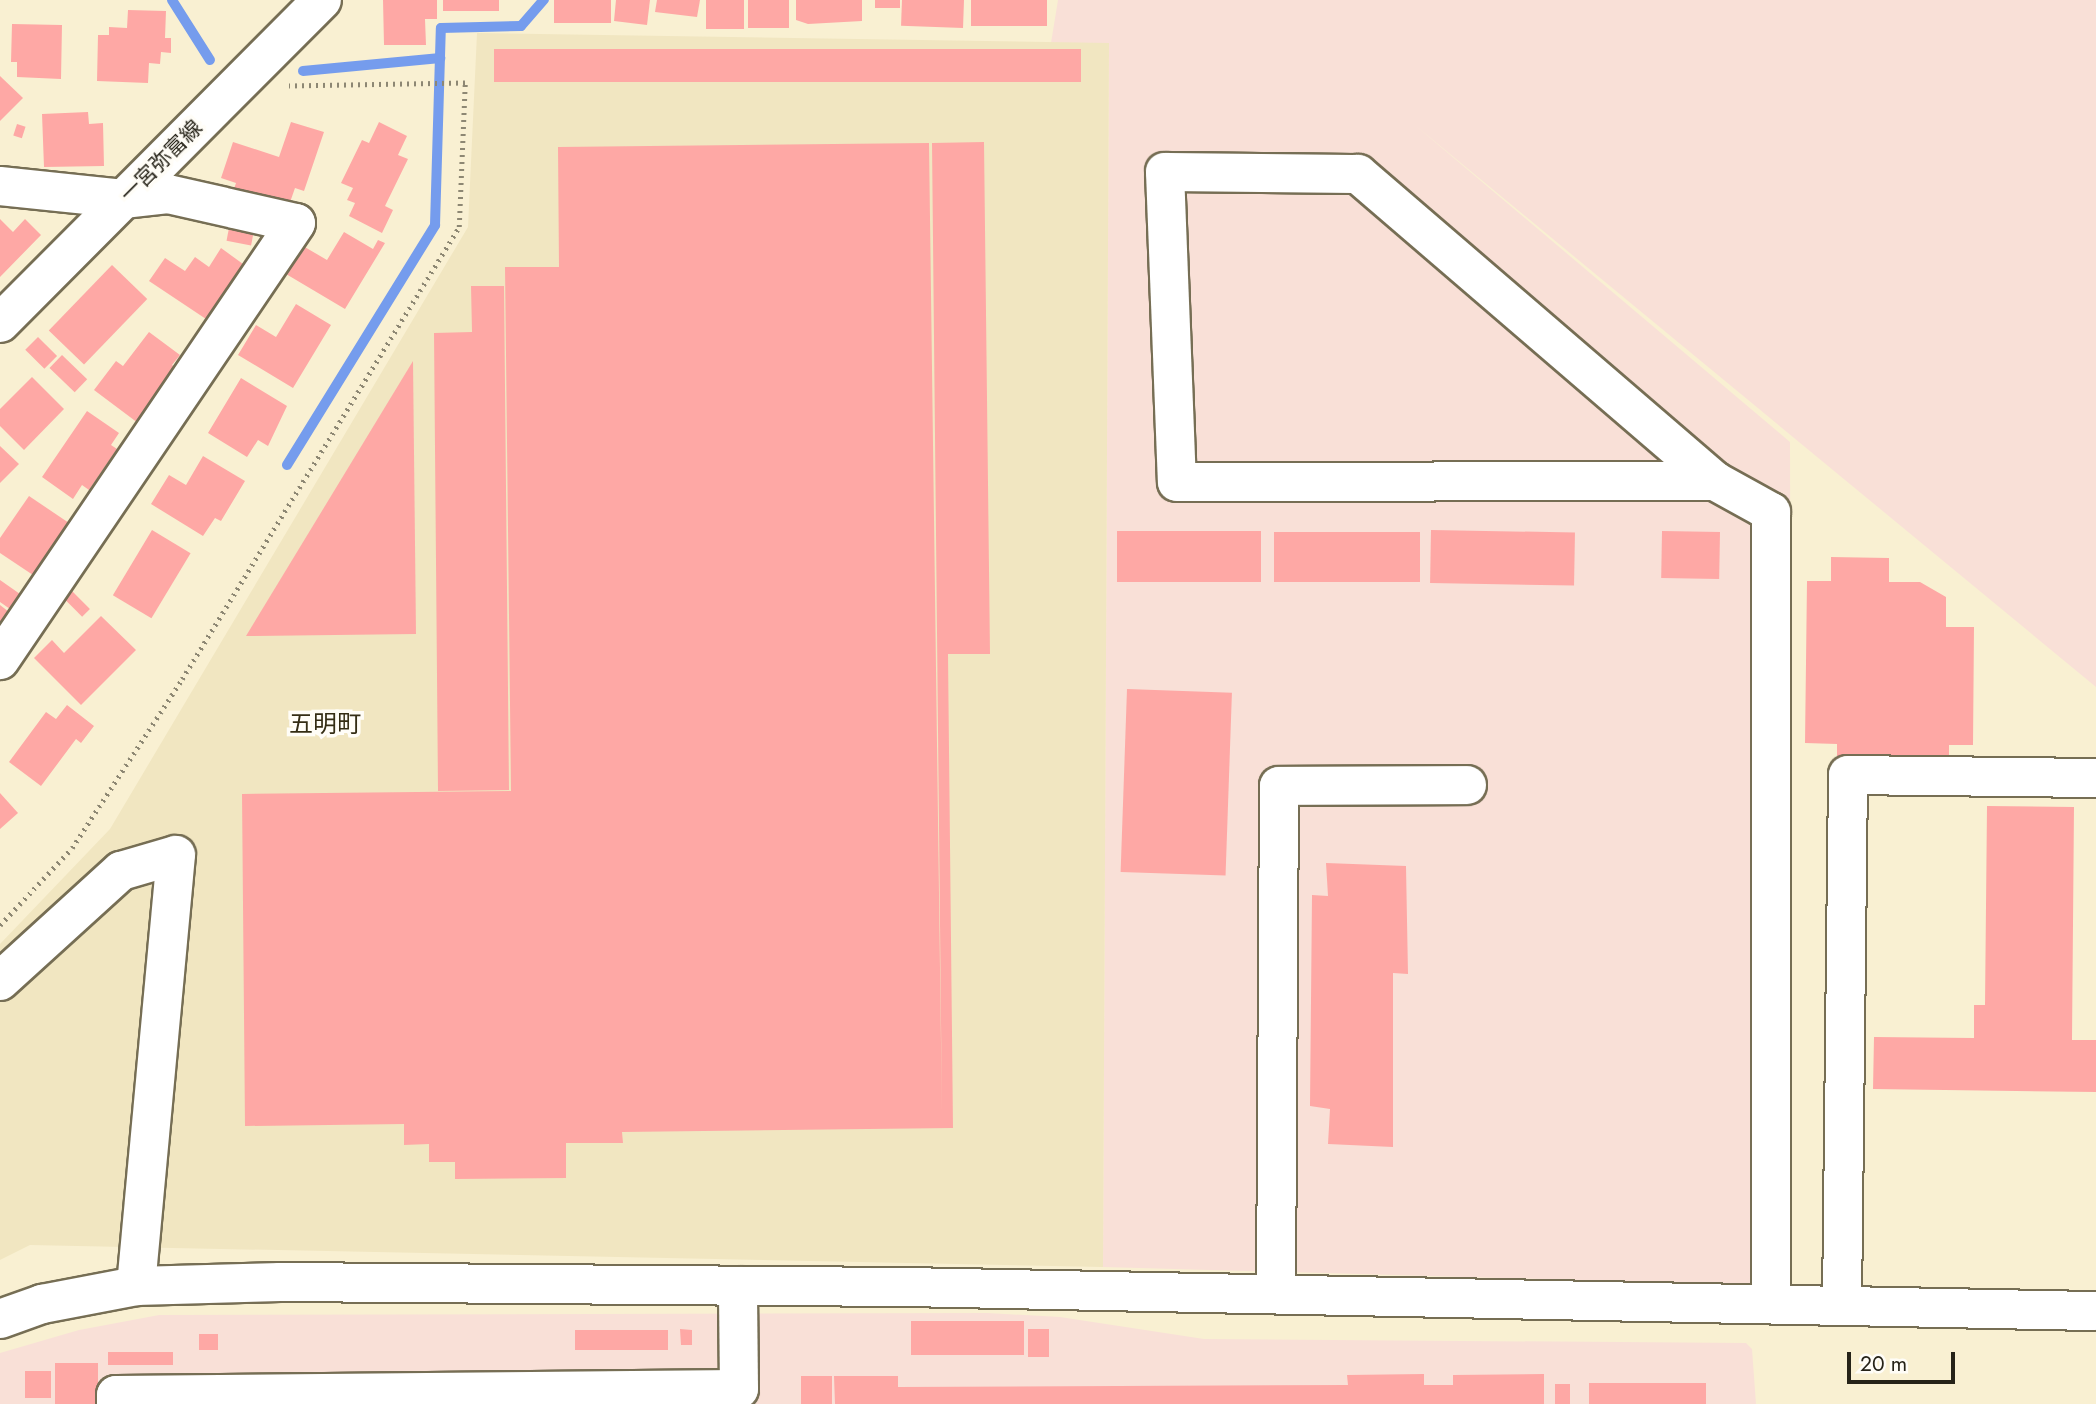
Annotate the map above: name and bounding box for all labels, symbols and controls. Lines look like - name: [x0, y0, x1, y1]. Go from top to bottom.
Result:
- street label: 一宮弥富線: [115, 115, 207, 207]
- district label: 五明町: [289, 710, 361, 738]
- scale bar: [1851, 1338, 1960, 1382]
- text: 20 m: [1860, 1349, 1907, 1379]

